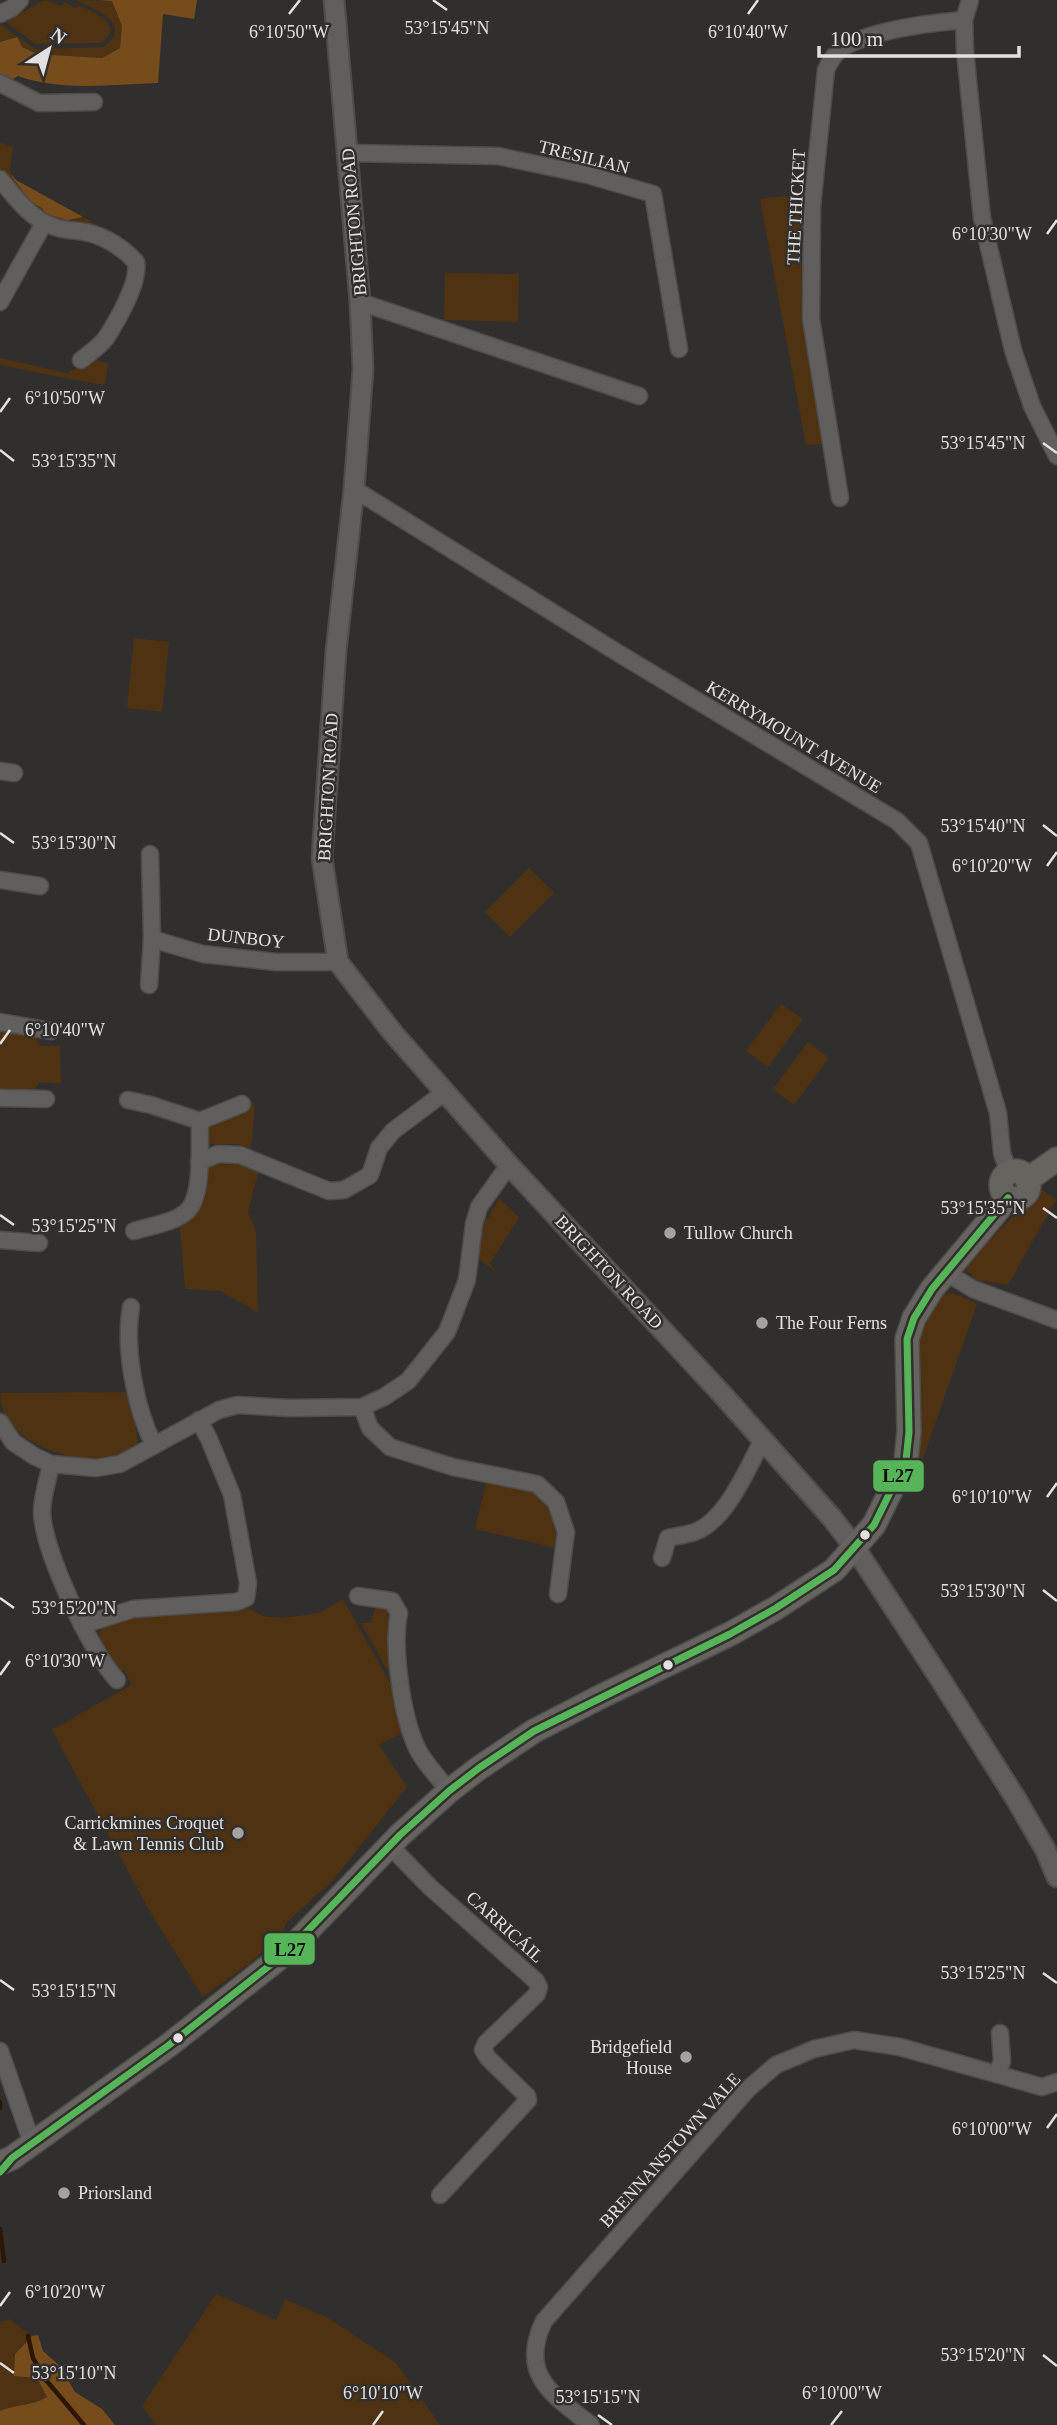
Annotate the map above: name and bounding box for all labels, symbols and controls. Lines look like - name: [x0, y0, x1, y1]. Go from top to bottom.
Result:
- north arrow: [14, 14, 84, 84]
- scale bar: [819, 14, 1018, 58]
- text: 53°15'45"N: [405, 18, 489, 38]
- text: 6°10'50"W: [249, 22, 329, 42]
- text: 6°10'40"W: [708, 22, 788, 42]
- text: N: [47, 23, 71, 48]
- text: 100 m: [830, 27, 883, 51]
- street label: TRESILIAN: [536, 136, 632, 178]
- street label: BRIGHTON ROAD: [338, 147, 370, 297]
- street label: THE THICKET: [783, 148, 809, 266]
- text: 6°10'30"W: [952, 224, 1032, 244]
- text: 6°10'50"W: [25, 388, 105, 408]
- text: 53°15'45"N: [941, 433, 1025, 453]
- text: 53°15'35"N: [32, 451, 116, 471]
- street label: KERRYMOUNT AVENUE: [703, 677, 885, 797]
- street label: BRIGHTON ROAD: [314, 712, 342, 862]
- text: 53°15'40"N: [941, 816, 1025, 836]
- text: 53°15'30"N: [32, 833, 116, 853]
- text: 6°10'20"W: [952, 856, 1032, 876]
- street label: DUNBOY: [207, 924, 285, 952]
- text: 6°10'40"W: [25, 1020, 105, 1040]
- text: 53°15'35"N: [941, 1198, 1025, 1218]
- street label: BRIGHTON ROAD: [551, 1211, 667, 1333]
- text: 53°15'25"N: [32, 1216, 116, 1236]
- place label: Tullow Church: [684, 1223, 793, 1243]
- marker: Tullow Church: [662, 1225, 678, 1241]
- place label: The Four Ferns: [776, 1313, 887, 1333]
- marker: The Four Ferns: [754, 1315, 770, 1331]
- line badge: L27: [872, 1459, 925, 1493]
- text: L27: [882, 1465, 914, 1486]
- text: 6°10'10"W: [952, 1487, 1032, 1507]
- unlabelled marker: [858, 1528, 872, 1542]
- text: 53°15'30"N: [941, 1581, 1025, 1601]
- text: 53°15'20"N: [32, 1598, 116, 1618]
- text: 6°10'30"W: [25, 1651, 105, 1671]
- unlabelled marker: [661, 1658, 675, 1672]
- place label: Carrickmines Croquet & Lawn Tennis Club: [65, 1813, 224, 1854]
- marker: Carrickmines Croquet & Lawn Tennis Club: [230, 1825, 246, 1841]
- street label: CARRICÁIL: [462, 1886, 548, 1967]
- line badge: L27: [263, 1932, 316, 1966]
- text: L27: [274, 1939, 306, 1960]
- text: 53°15'25"N: [941, 1963, 1025, 1983]
- text: 53°15'15"N: [32, 1981, 116, 2001]
- unlabelled marker: [171, 2031, 185, 2045]
- place label: Bridgefield House: [590, 2037, 672, 2078]
- marker: Bridgefield House: [678, 2049, 694, 2065]
- street label: BRENNANSTOWN VALE: [595, 2069, 745, 2231]
- text: 6°10'00"W: [952, 2119, 1032, 2139]
- place label: Priorsland: [78, 2183, 152, 2203]
- marker: Priorsland: [56, 2185, 72, 2201]
- text: 6°10'20"W: [25, 2282, 105, 2302]
- text: 53°15'20"N: [941, 2345, 1025, 2365]
- text: 53°15'10"N: [32, 2363, 116, 2383]
- text: 6°10'10"W: [343, 2383, 423, 2403]
- text: 6°10'00"W: [802, 2383, 882, 2403]
- text: 53°15'15"N: [556, 2387, 640, 2407]

